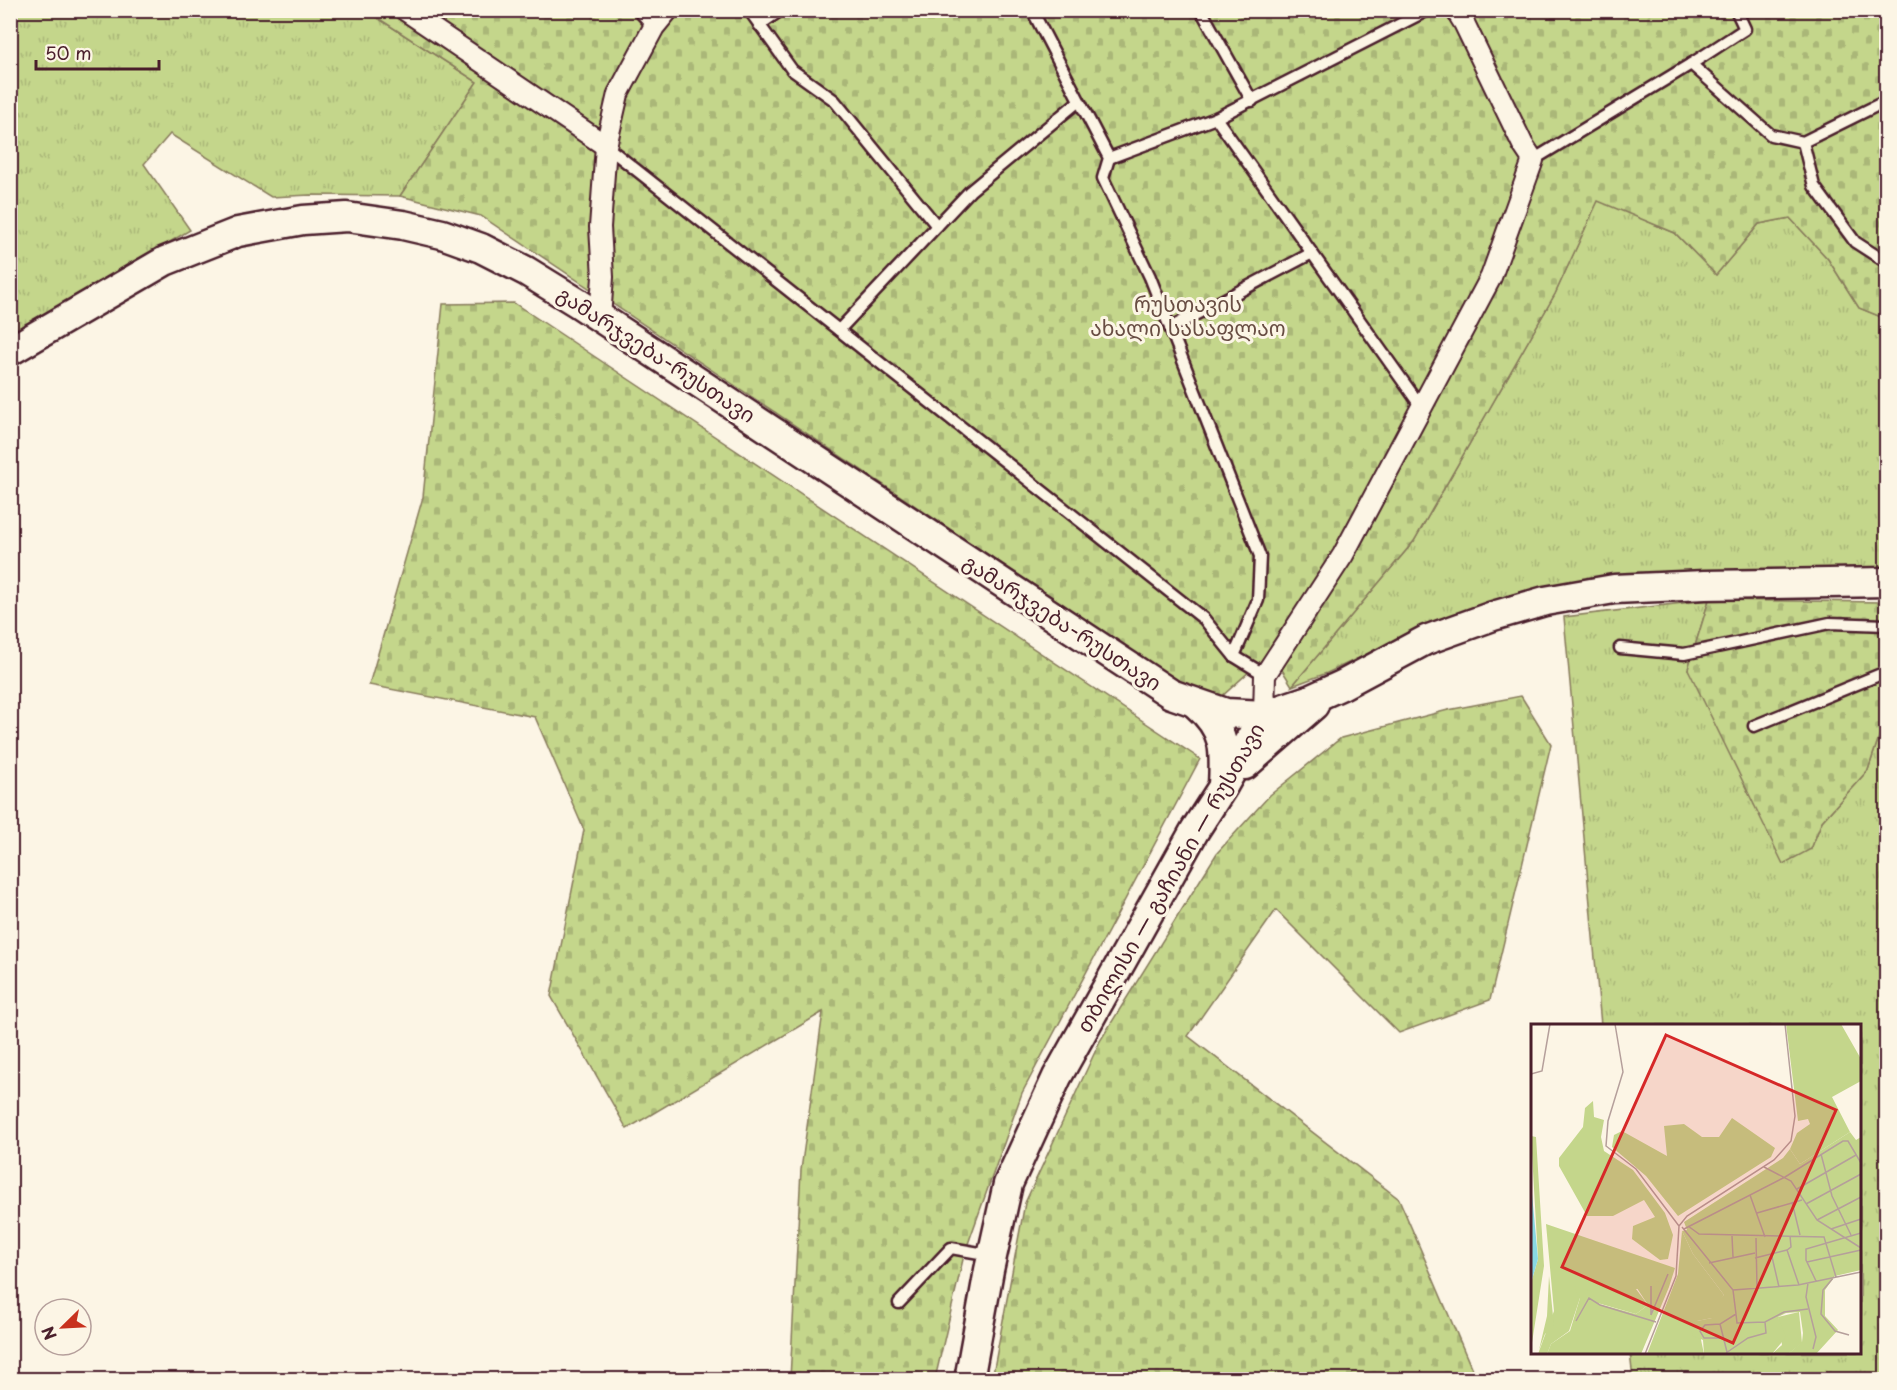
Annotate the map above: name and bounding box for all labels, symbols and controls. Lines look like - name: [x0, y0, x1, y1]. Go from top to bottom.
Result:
- scale bar: [36, 33, 159, 71]
- text: 50 m: [45, 39, 92, 66]
- street label: გამარჯვება-რუსთავი: [552, 277, 763, 430]
- park label: რუსთავის ახალი სასაფლაო: [1090, 287, 1286, 343]
- street label: გამარჯვება-რუსთავი: [958, 545, 1169, 698]
- street label: თბილისი — გაჩიანი — რუსთავი: [1067, 716, 1271, 1038]
- inset map: [1531, 1024, 1861, 1354]
- north arrow: [33, 1297, 93, 1357]
- text: N: [35, 1323, 62, 1344]

